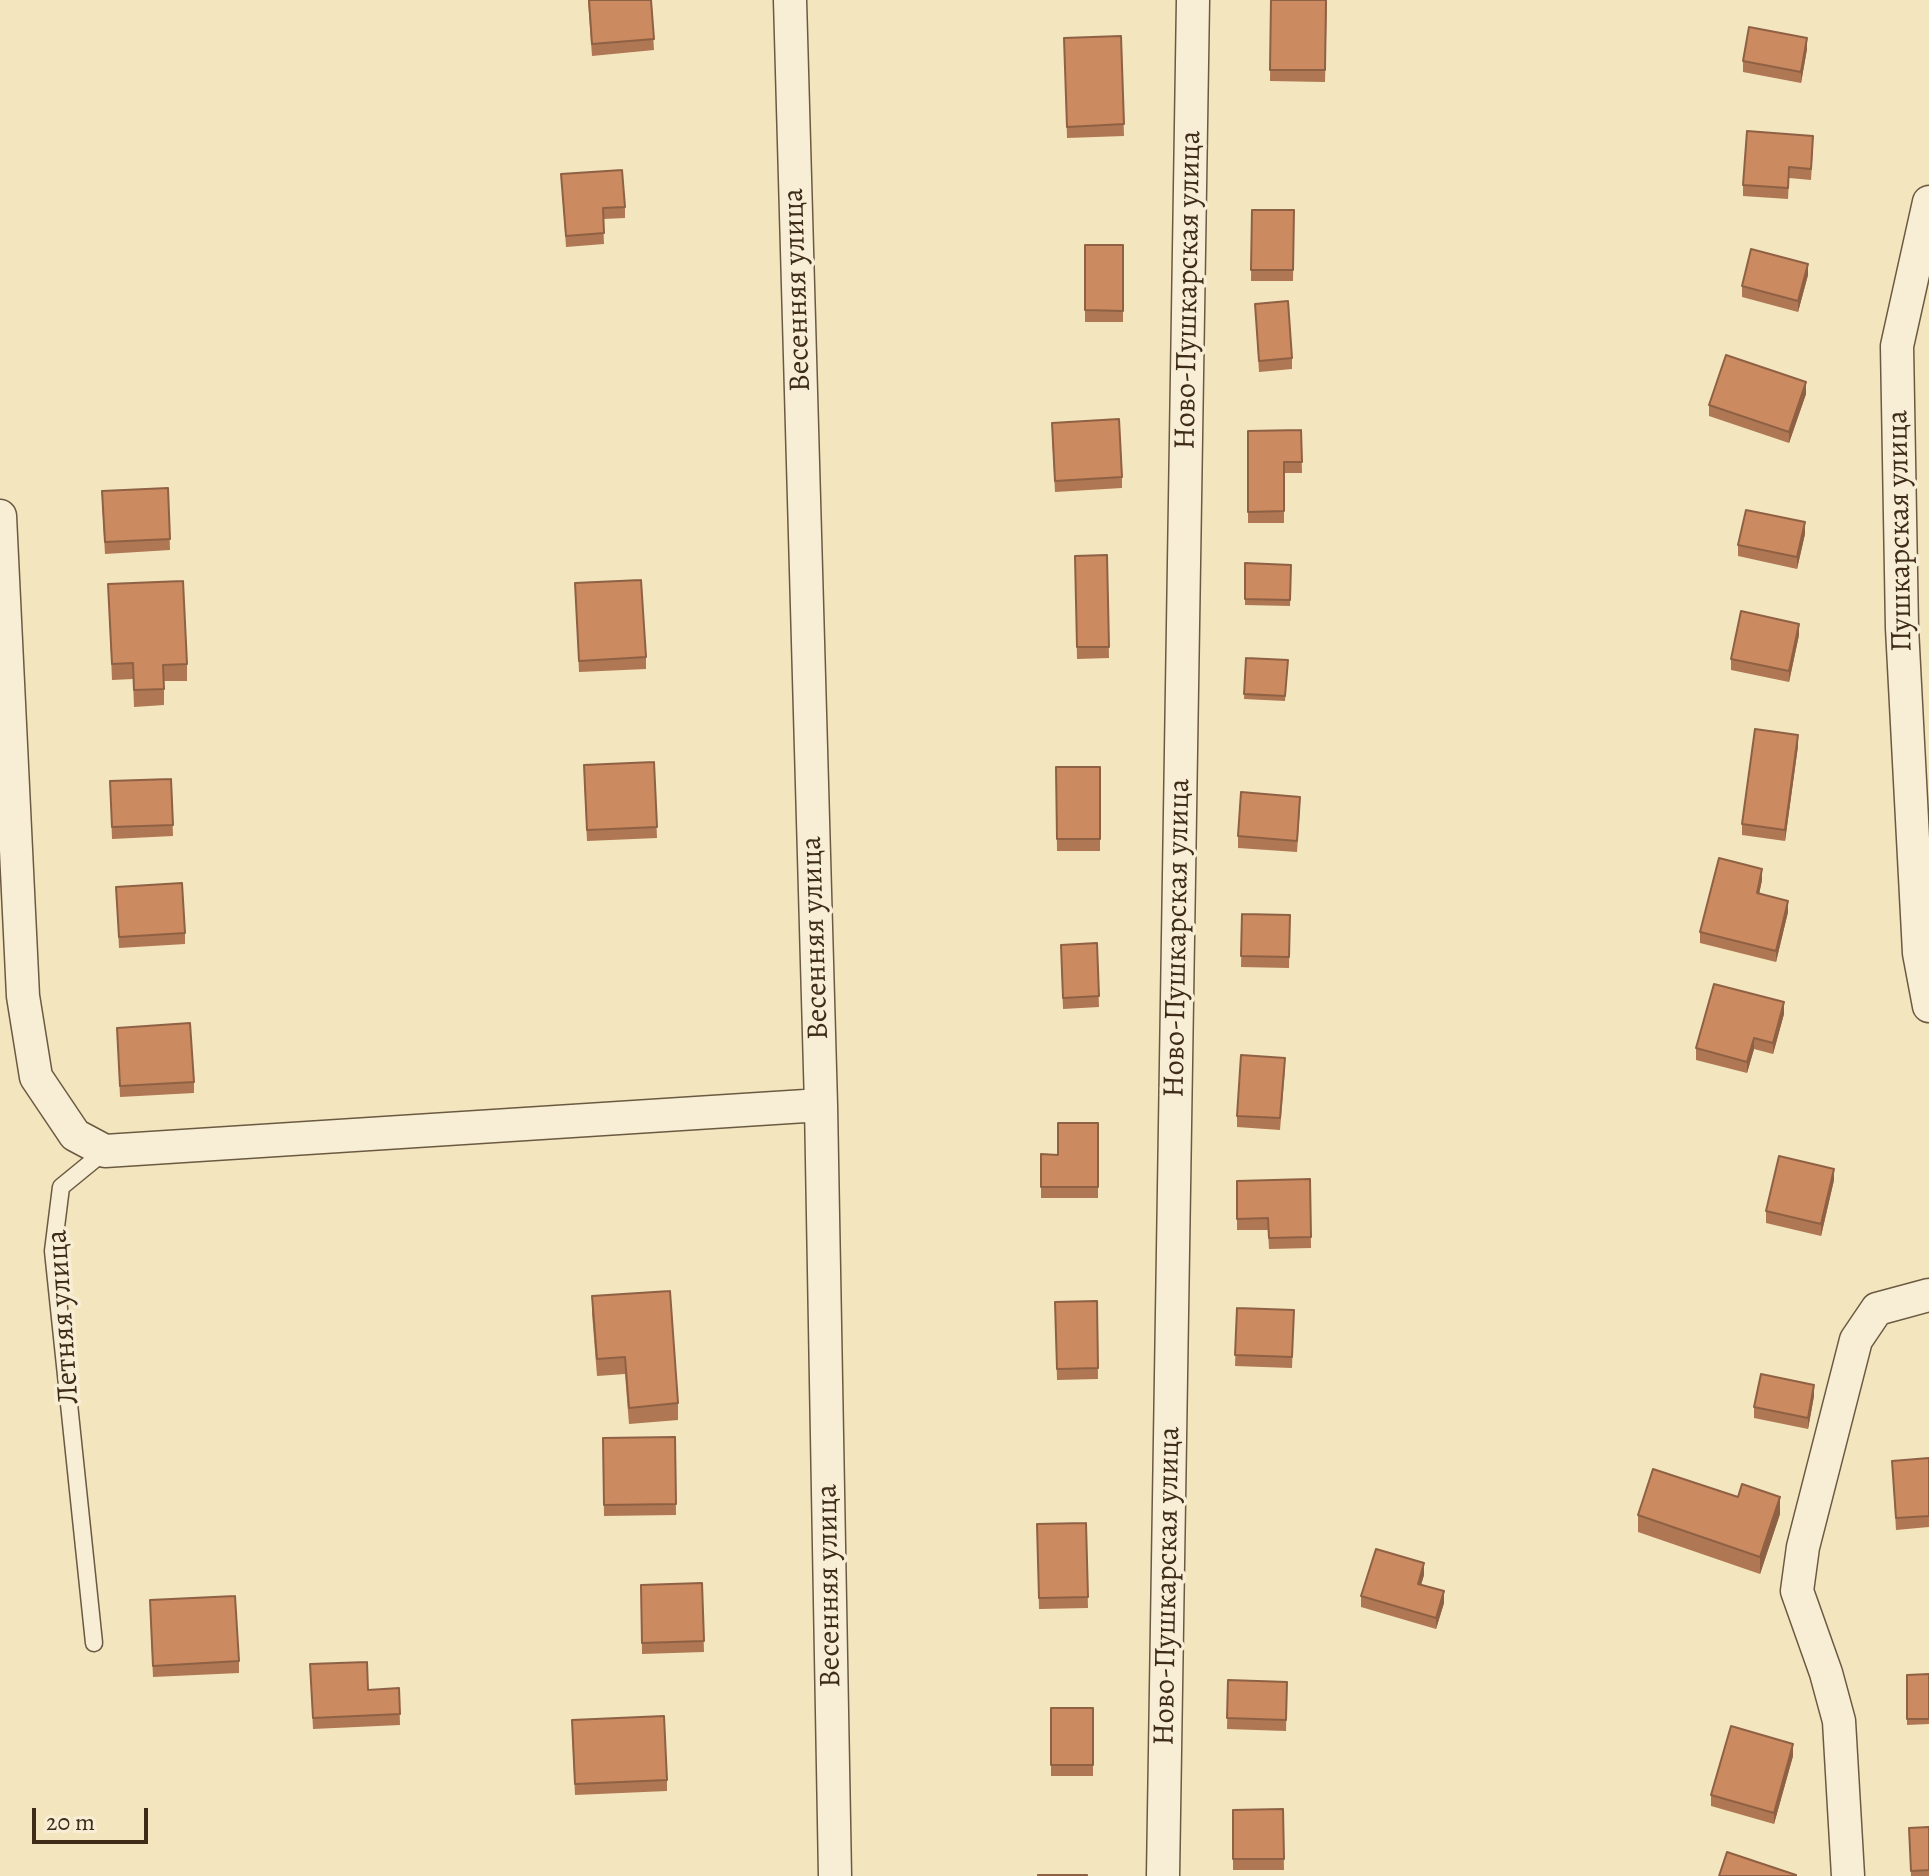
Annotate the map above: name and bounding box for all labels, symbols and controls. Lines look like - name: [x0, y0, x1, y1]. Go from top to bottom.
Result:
- street label: Ново-Пушкарская улица: [1168, 130, 1210, 450]
- street label: Весенняя улица: [776, 187, 820, 393]
- street label: Пушкарская улица: [1881, 410, 1921, 652]
- street label: Ново-Пушкарская улица: [1157, 778, 1199, 1098]
- street label: Весенняя улица: [794, 835, 838, 1041]
- street label: Летняя улица: [40, 1229, 88, 1405]
- street label: Ново-Пушкарская улица: [1147, 1426, 1189, 1746]
- street label: Весенняя улица: [810, 1484, 850, 1688]
- scale bar: [36, 1792, 152, 1842]
- text: 20 m: [46, 1806, 95, 1838]

